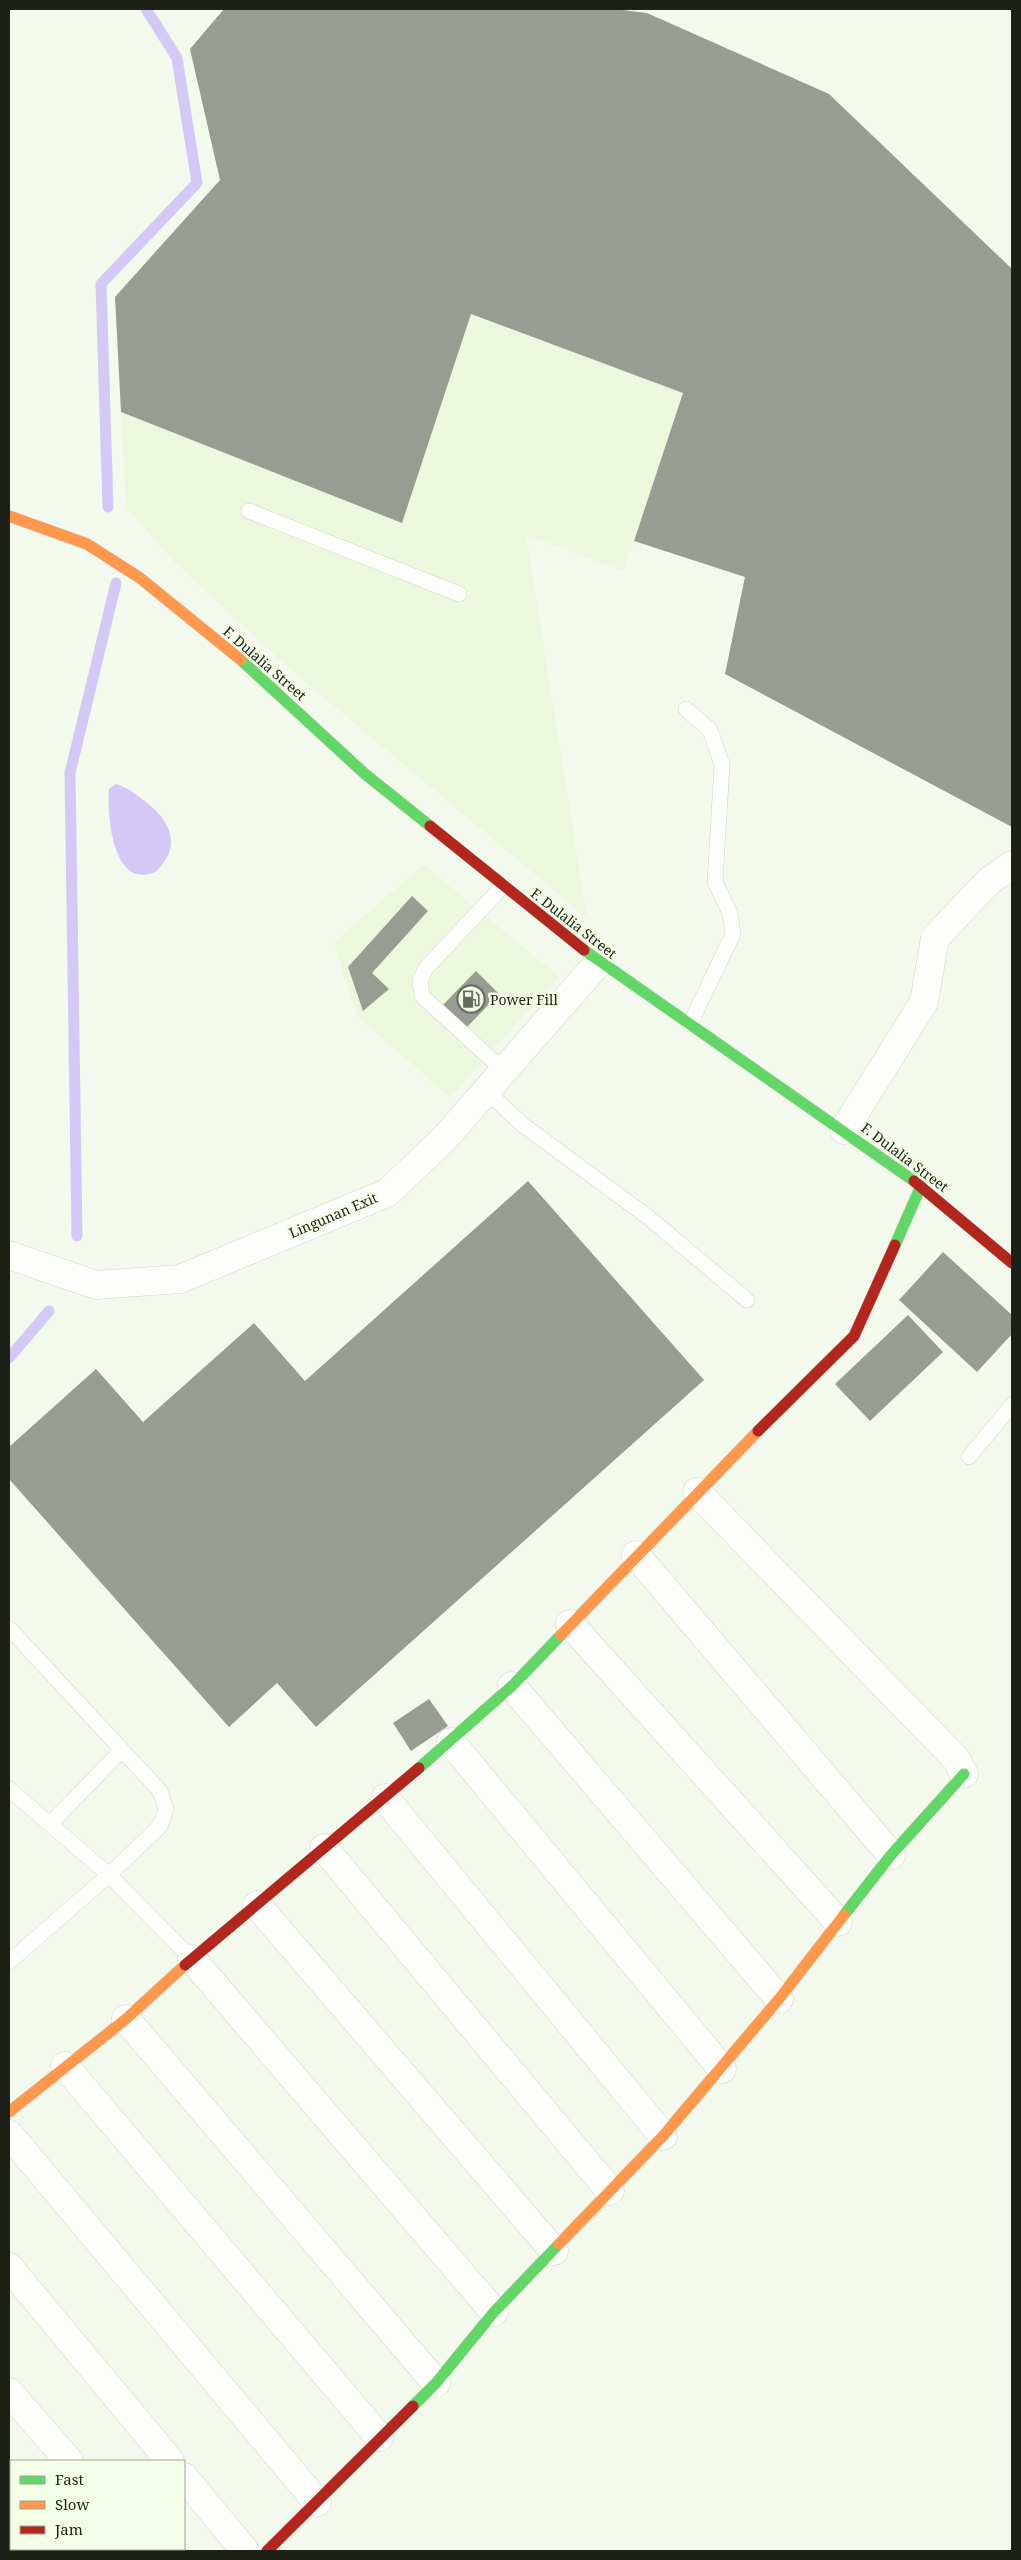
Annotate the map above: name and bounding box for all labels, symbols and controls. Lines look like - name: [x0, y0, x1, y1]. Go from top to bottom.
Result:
- street label: F. Dulalia Street: [219, 622, 311, 704]
- street label: F. Dulalia Street: [527, 883, 621, 963]
- fuel station icon: Power Fill: [456, 984, 486, 1014]
- place label: Power Fill: [490, 990, 558, 1009]
- street label: F. Dulalia Street: [858, 1118, 952, 1196]
- street label: Lingunan Exit: [286, 1188, 380, 1242]
- legend: [10, 2460, 185, 2550]
- text: Fast: [55, 2469, 84, 2489]
- text: Slow: [55, 2494, 89, 2514]
- text: Jam: [54, 2519, 83, 2539]

